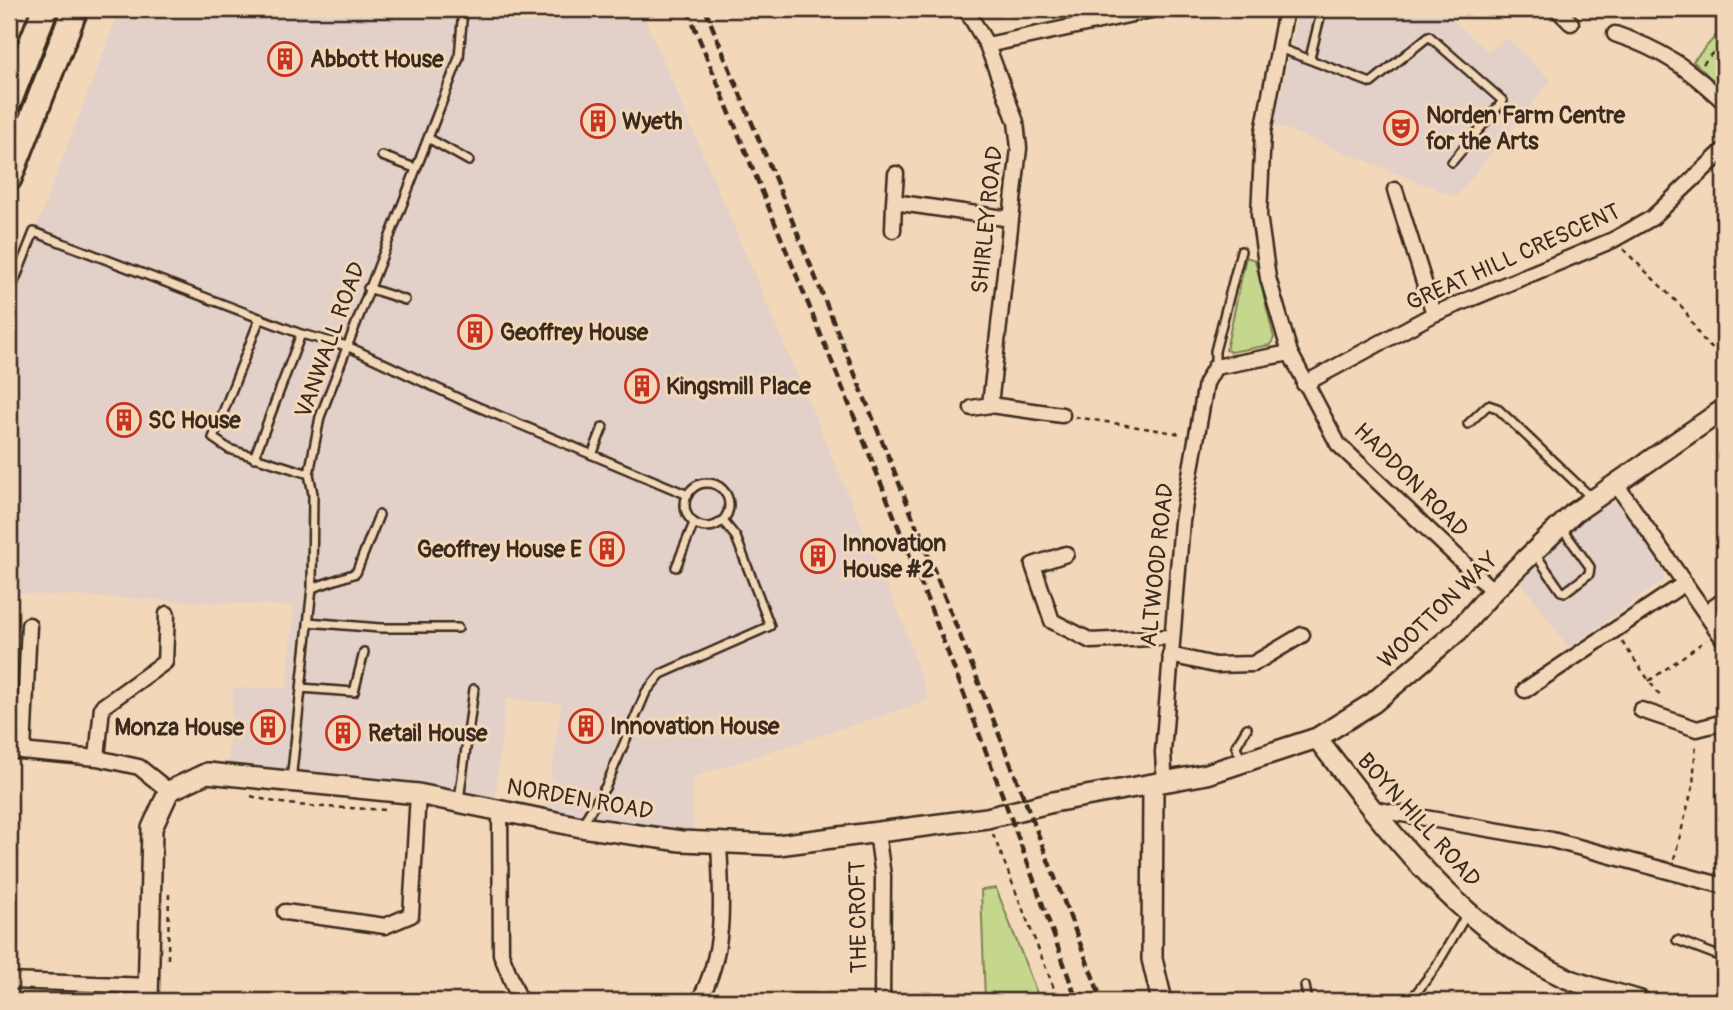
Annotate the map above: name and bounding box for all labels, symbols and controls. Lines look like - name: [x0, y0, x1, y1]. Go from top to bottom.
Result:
- building icon: Abbott House: [266, 40, 304, 78]
- place label: Abbott House: [310, 45, 444, 74]
- place label: Norden Farm Centre for the Arts: [1426, 101, 1626, 156]
- building icon: Wyeth: [579, 102, 617, 140]
- place label: Wyeth: [622, 107, 683, 136]
- theatre icon: Norden Farm Centre for the Arts: [1382, 109, 1420, 147]
- street label: SHIRLEY ROAD: [965, 145, 1009, 295]
- street label: GREAT HILL CRESCENT: [1402, 197, 1625, 317]
- street label: VANWALL ROAD: [288, 258, 372, 422]
- building icon: Geoffrey House: [456, 313, 494, 351]
- place label: Geoffrey House: [500, 318, 649, 347]
- building icon: Kingsmill Place: [623, 367, 661, 405]
- place label: Kingsmill Place: [666, 372, 812, 401]
- building icon: SC House: [105, 401, 143, 439]
- place label: SC House: [148, 406, 241, 435]
- street label: HADDON ROAD: [1347, 416, 1475, 544]
- street label: ALTWOOD ROAD: [1134, 482, 1180, 648]
- place label: Innovation House #2: [842, 529, 946, 584]
- building icon: Geoffrey House E: [588, 530, 626, 568]
- place label: Geoffrey House E: [417, 535, 582, 564]
- building icon: Innovation House #2: [799, 537, 837, 575]
- street label: WOOTTON WAY: [1372, 545, 1504, 675]
- building icon: Innovation House: [567, 707, 605, 745]
- building icon: Monza House: [249, 708, 287, 746]
- place label: Innovation House: [610, 712, 780, 741]
- place label: Monza House: [115, 713, 245, 742]
- building icon: Retail House: [324, 714, 362, 752]
- place label: Retail House: [368, 719, 488, 748]
- street label: BOYN HILL ROAD: [1351, 747, 1487, 893]
- street label: NORDEN ROAD: [505, 772, 655, 826]
- street label: THE CROFT: [843, 860, 873, 974]

